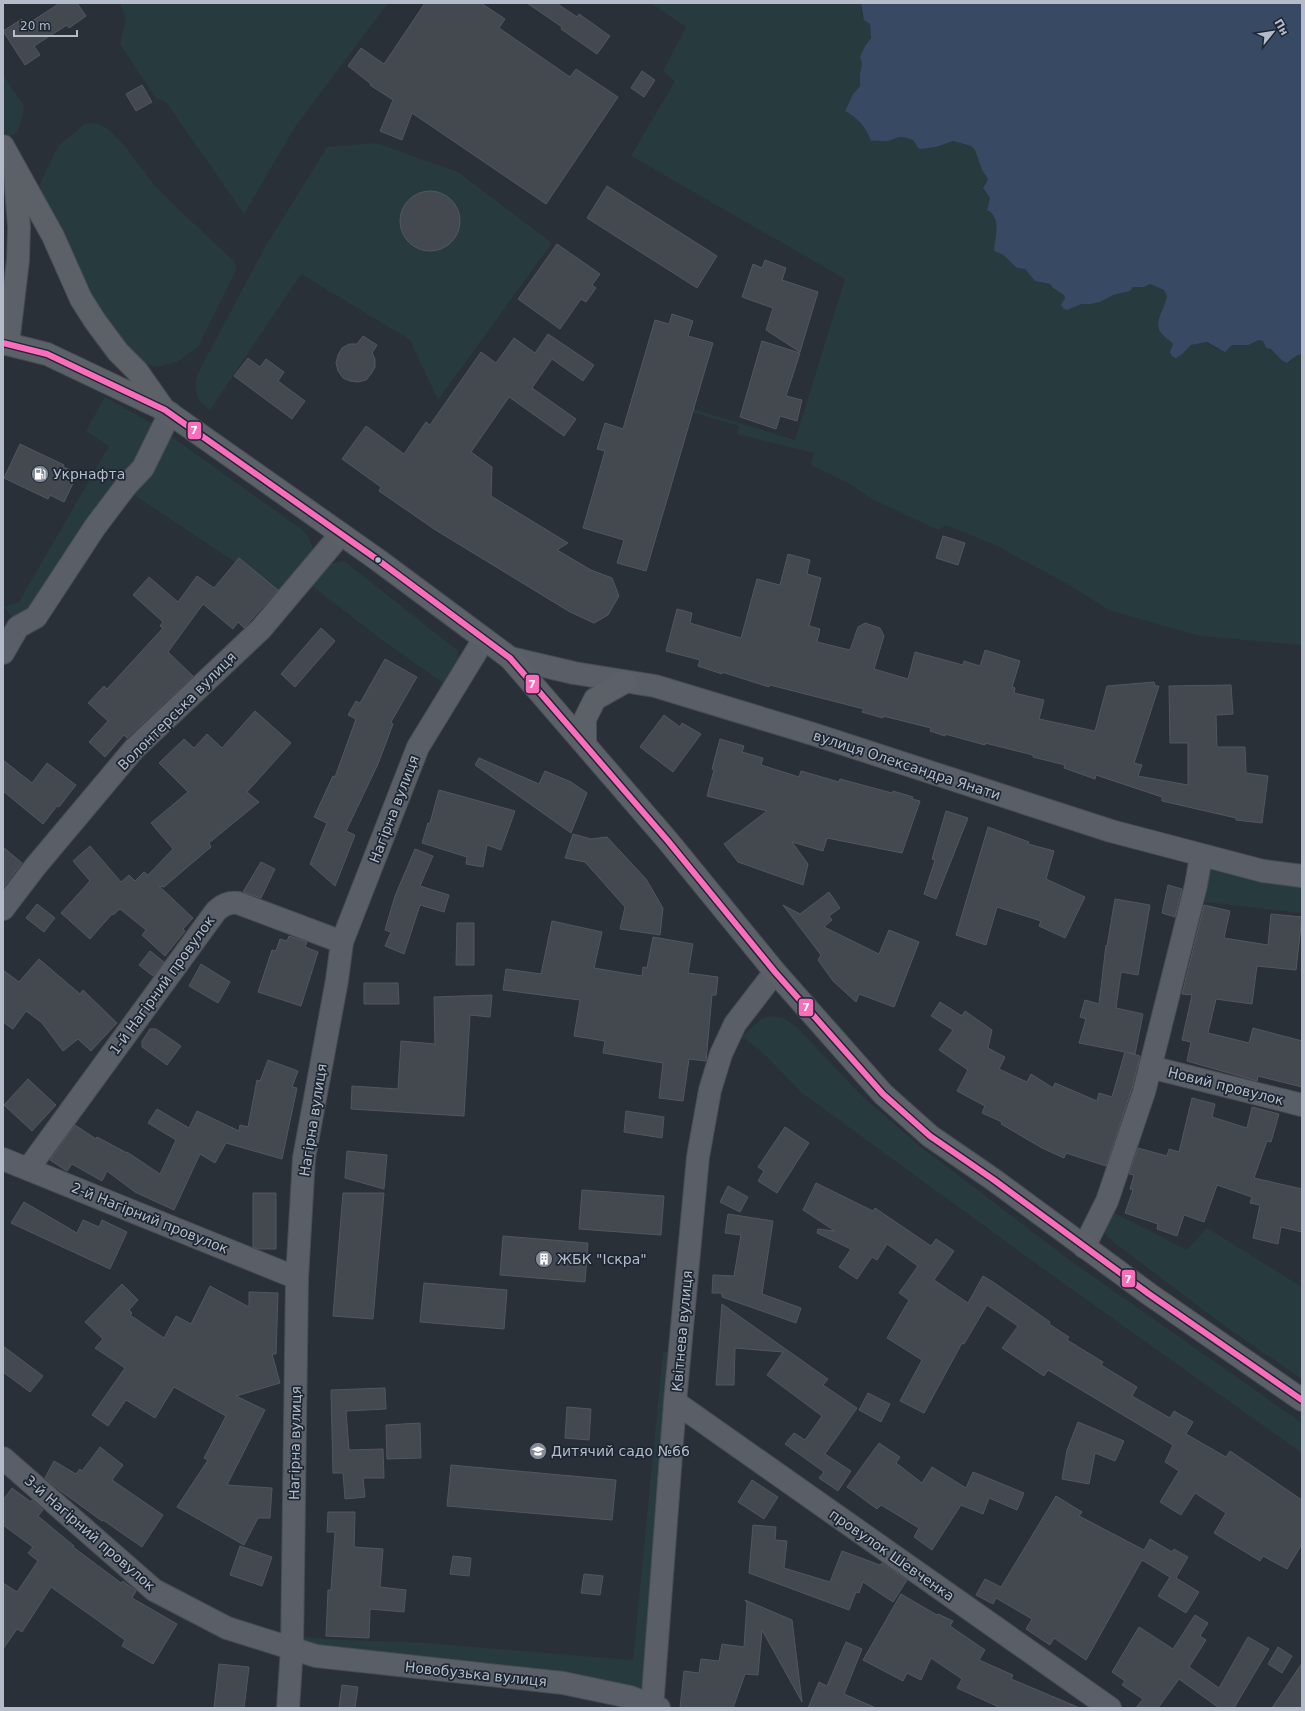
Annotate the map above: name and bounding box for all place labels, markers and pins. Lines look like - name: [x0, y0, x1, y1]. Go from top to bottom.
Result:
- fuel station icon: Укрнафта: [30, 464, 50, 484]
- place label: Укрнафта: [53, 466, 125, 482]
- unlabelled marker: [373, 555, 383, 565]
- building icon: ЖБК "Іскра": [534, 1249, 554, 1269]
- place label: ЖБК "Іскра": [557, 1251, 647, 1267]
- school or university icon: Дитячий садо №66: [528, 1441, 548, 1461]
- place label: Дитячий садо №66: [551, 1443, 690, 1459]

